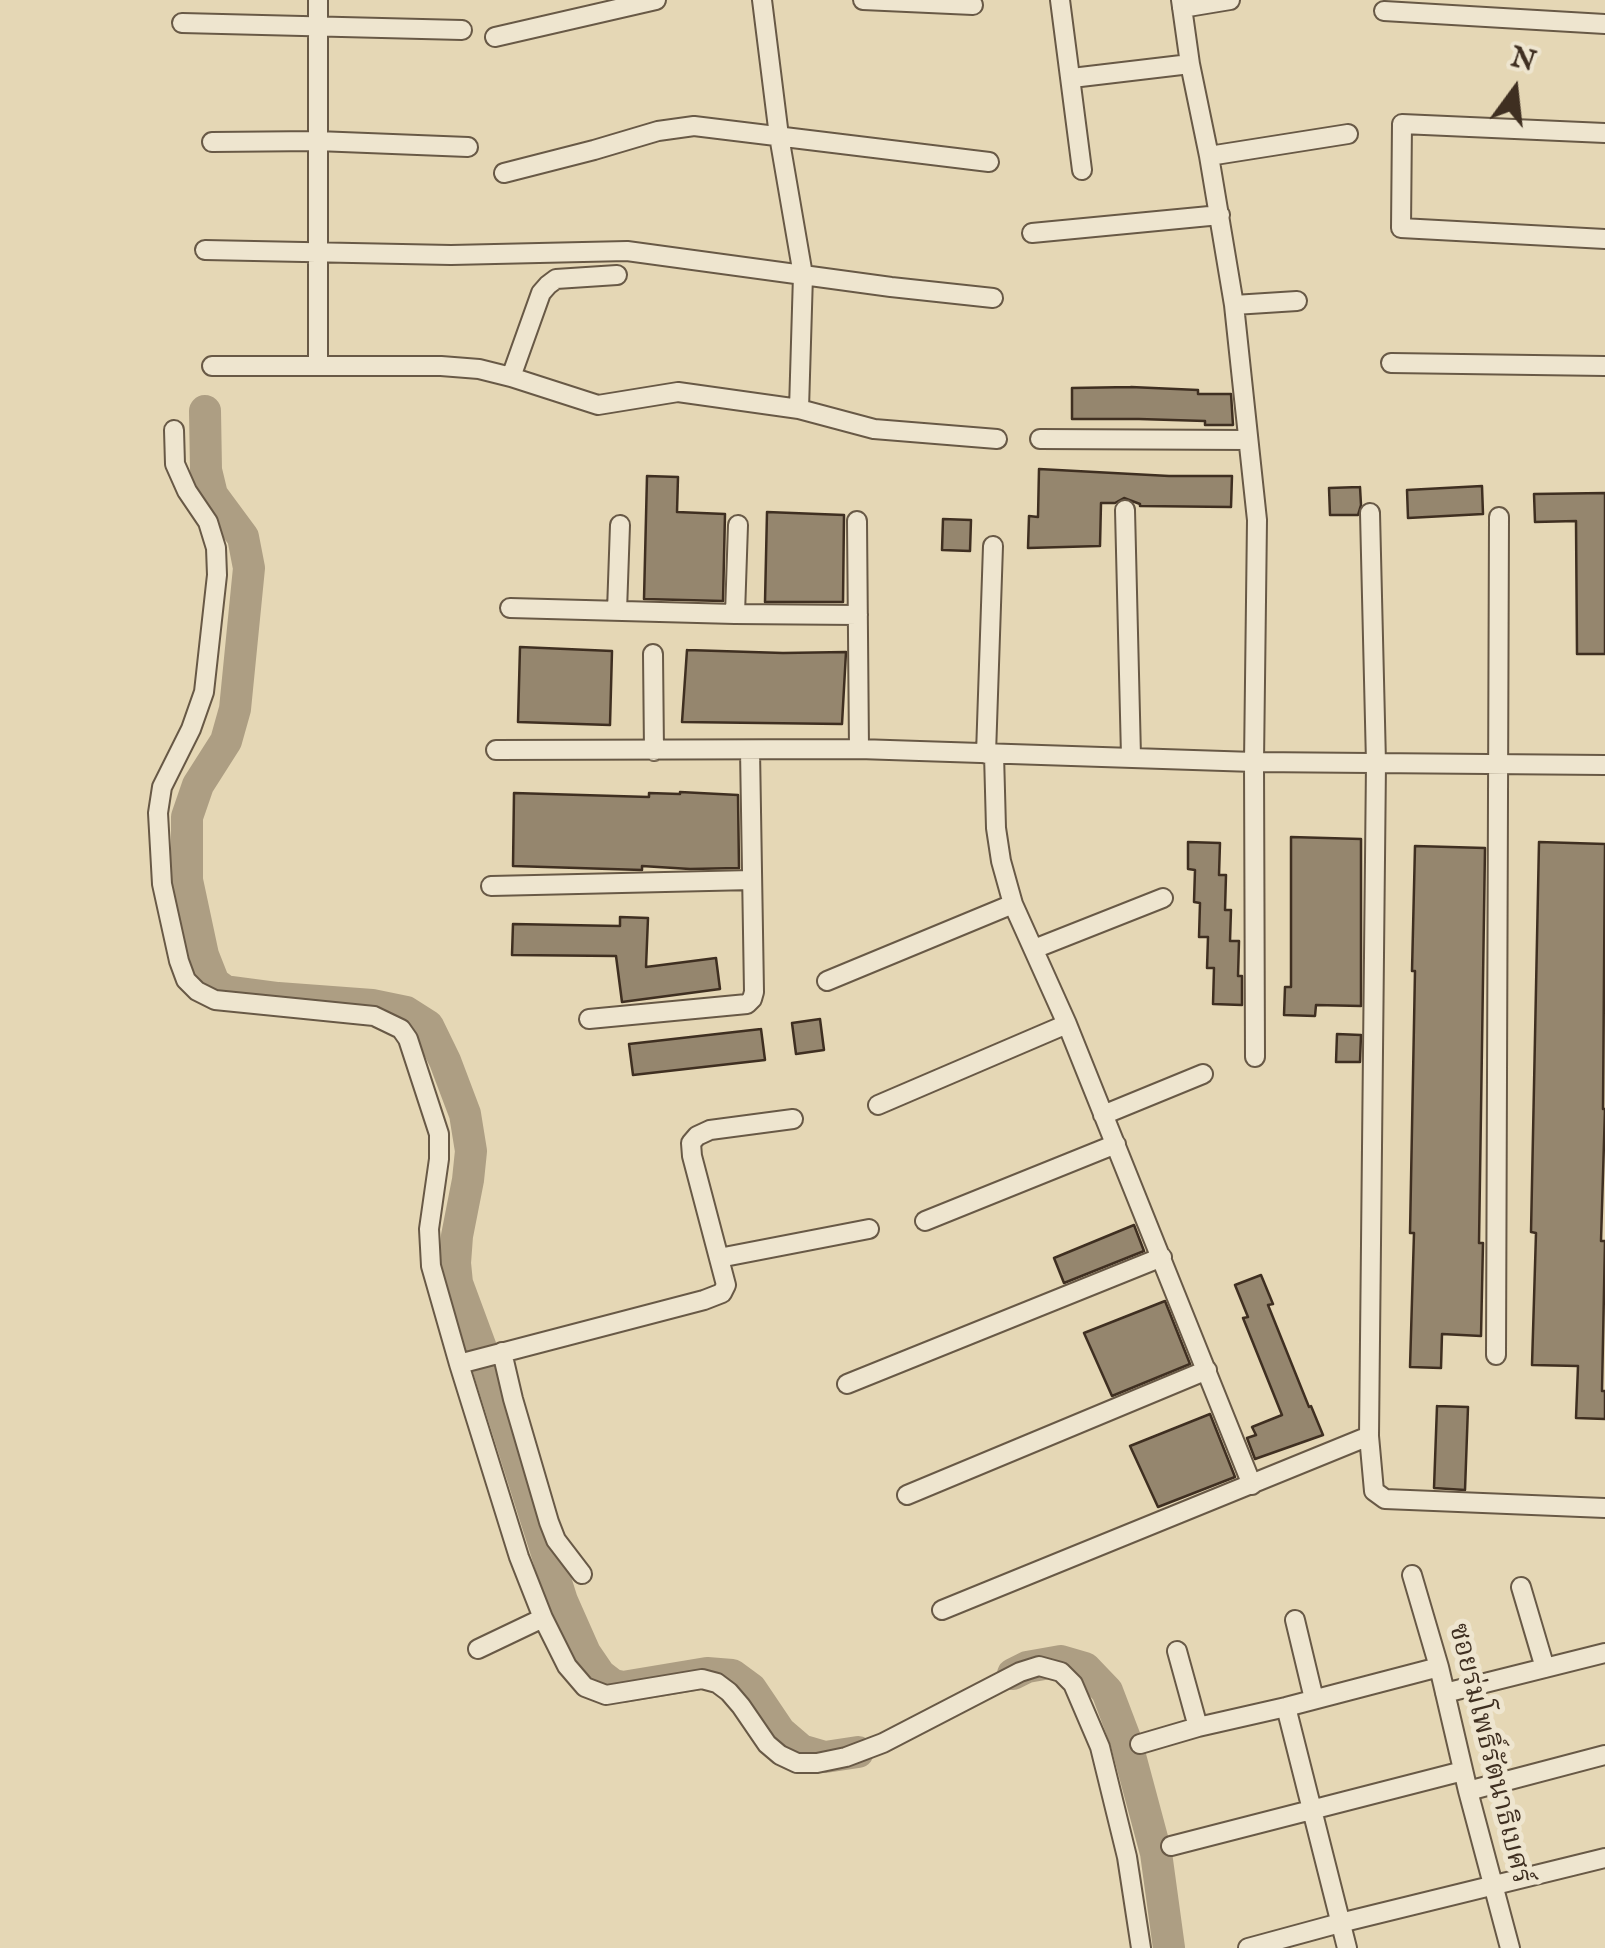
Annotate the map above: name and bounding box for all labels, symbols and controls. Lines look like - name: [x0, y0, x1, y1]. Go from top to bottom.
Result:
- north arrow: [1465, 40, 1565, 140]
- text: N: [1507, 40, 1539, 81]
- street label: ซอยร่มโพธิ์รัตนาธิเบศร์: [1439, 1620, 1537, 1888]

